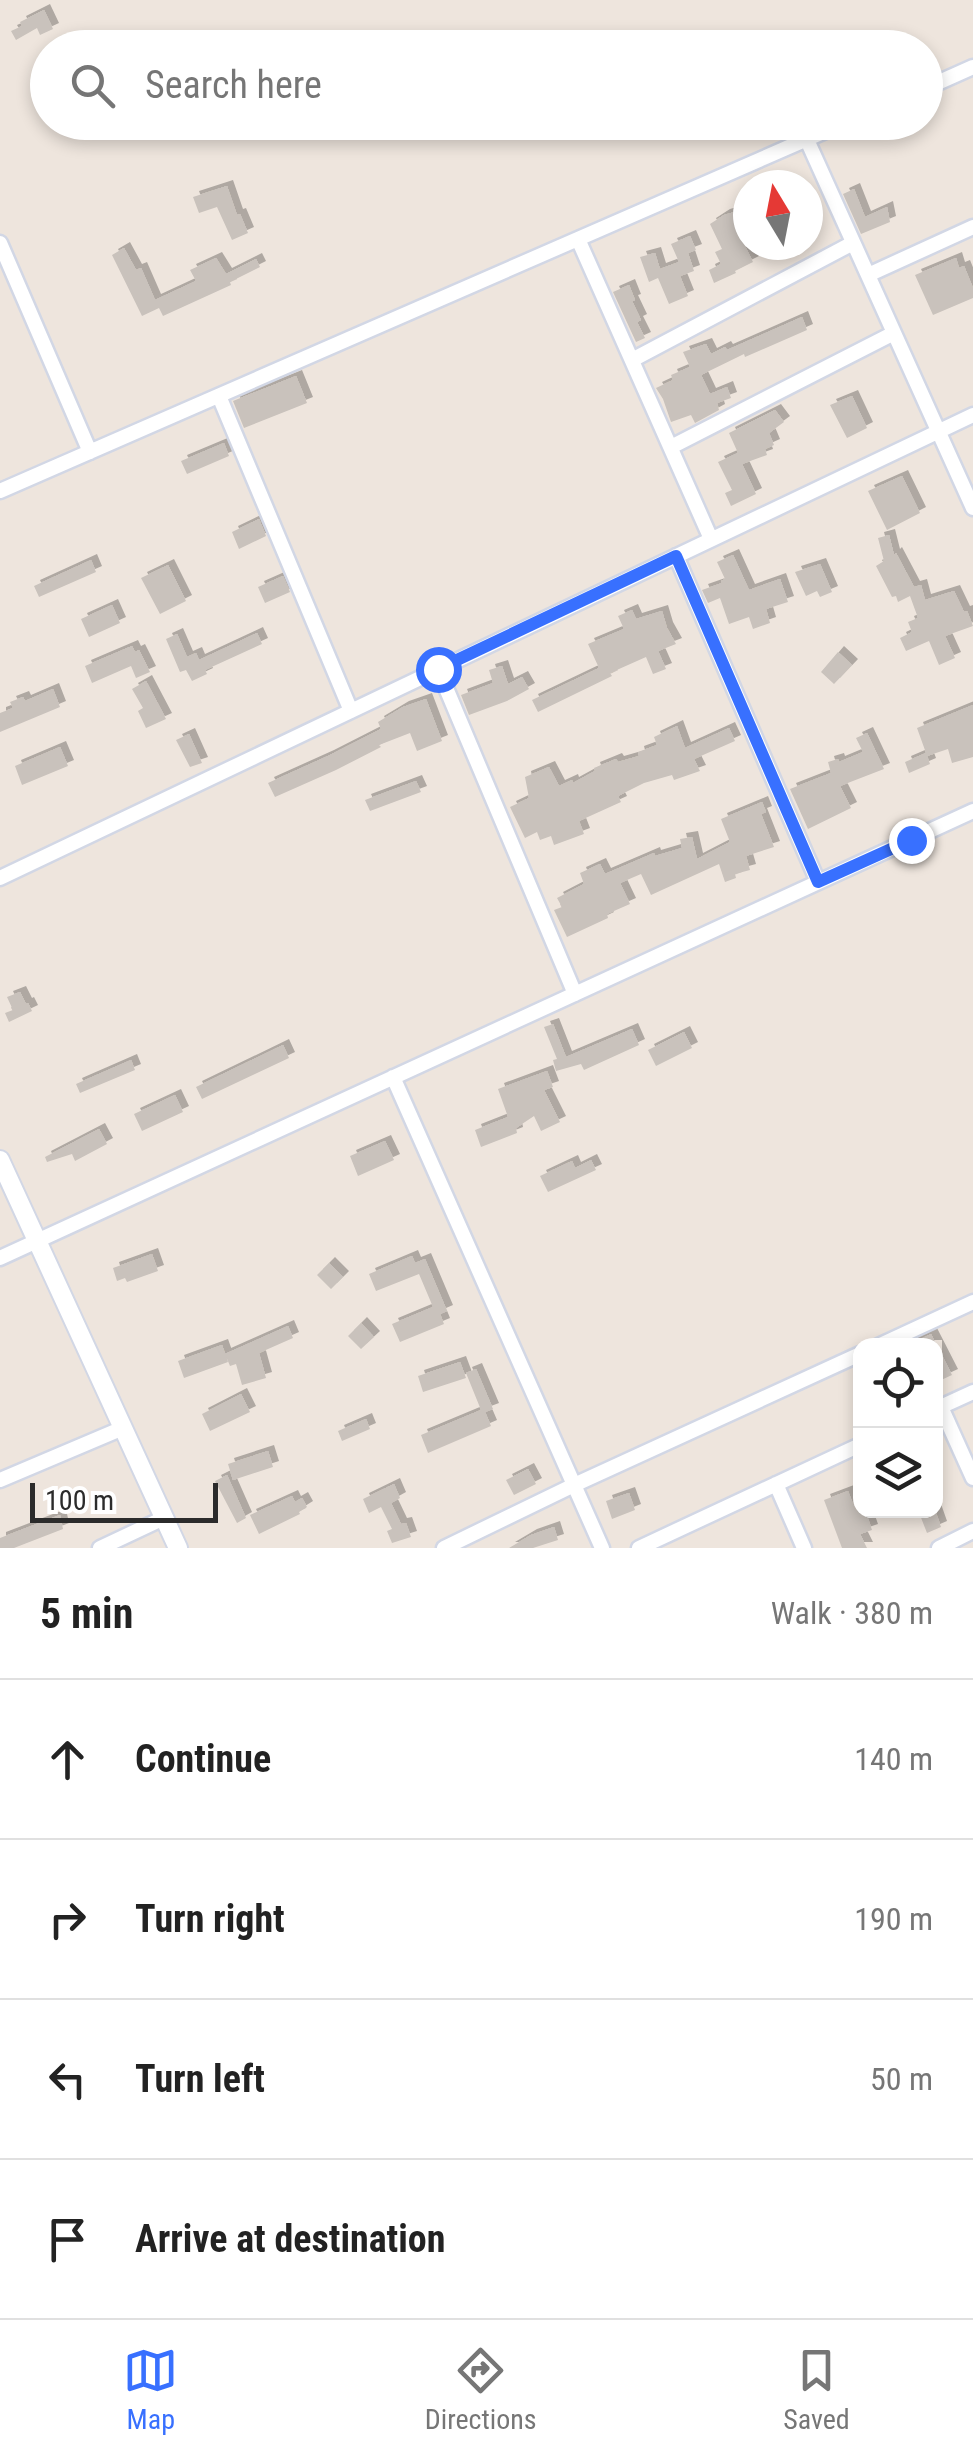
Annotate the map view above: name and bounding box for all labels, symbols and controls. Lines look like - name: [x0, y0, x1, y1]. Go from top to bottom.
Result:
- search box: [30, 30, 943, 140]
- icon: search: [65, 58, 120, 113]
- text: Search here: [145, 63, 322, 107]
- north arrow: [733, 170, 823, 260]
- route start: [416, 647, 462, 693]
- route end: [889, 818, 935, 864]
- map controls: [853, 1338, 943, 1518]
- button: locate: [853, 1338, 943, 1428]
- button: layers: [853, 1428, 943, 1518]
- scale bar: [30, 1478, 218, 1522]
- text: 100 m: [45, 1484, 114, 1517]
- text: 5 min: [40, 1589, 133, 1638]
- text: Walk · 380 m: [771, 1594, 933, 1632]
- icon: ahead: [40, 1732, 95, 1787]
- text: Continue: [135, 1737, 271, 1781]
- text: 140 m: [854, 1740, 933, 1778]
- icon: right: [40, 1892, 95, 1947]
- text: Turn right: [135, 1897, 285, 1941]
- text: 190 m: [854, 1900, 933, 1938]
- icon: left: [40, 2052, 95, 2107]
- text: Turn left: [135, 2057, 265, 2101]
- text: 50 m: [870, 2060, 933, 2098]
- icon: arrive: [40, 2212, 95, 2267]
- text: Arrive at destination: [135, 2217, 445, 2261]
- tab: Map: [123, 2343, 178, 2436]
- tab: Directions: [425, 2343, 537, 2436]
- tab: Saved: [783, 2343, 850, 2436]

